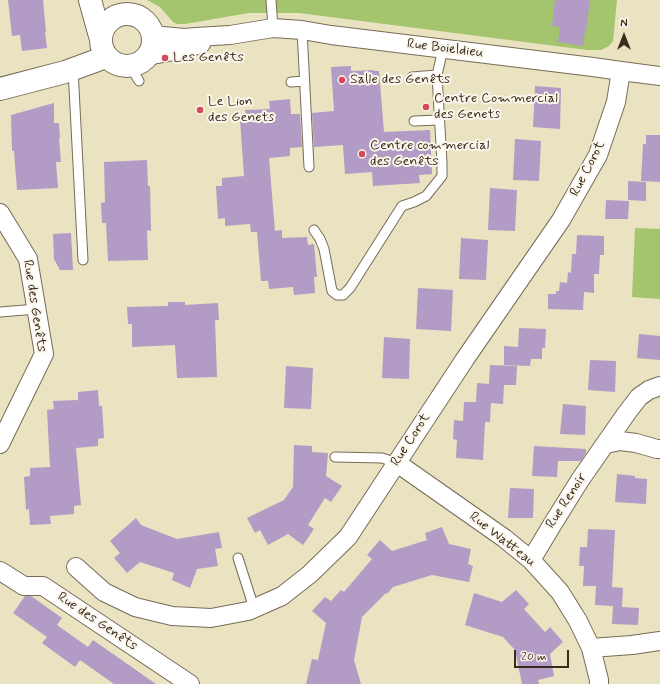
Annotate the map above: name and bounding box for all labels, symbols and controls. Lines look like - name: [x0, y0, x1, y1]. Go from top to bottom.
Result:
- north arrow: [604, 16, 644, 56]
- text: N: [620, 17, 628, 31]
- street label: Rue Boieldieu: [406, 36, 484, 62]
- place label: Les Genêts: [173, 50, 244, 66]
- marker: Les Genêts: [160, 53, 170, 63]
- place label: Salle des Genêts: [350, 72, 450, 88]
- marker: Salle des Genêts: [337, 75, 347, 85]
- place label: Centre Commercial des Genets: [434, 91, 558, 124]
- place label: Le Lion des Genets: [208, 94, 274, 126]
- marker: Centre Commercial des Genets: [421, 102, 431, 112]
- marker: Le Lion des Genets: [195, 105, 205, 115]
- place label: Centre commercial des Genêts: [370, 138, 489, 170]
- street label: Rue Corot: [567, 138, 609, 200]
- marker: Centre commercial des Genêts: [357, 149, 367, 159]
- street label: Rue des Genêts: [18, 259, 50, 353]
- street label: Rue Corot: [388, 410, 434, 470]
- street label: Rue Renoir: [543, 470, 591, 532]
- street label: Rue Watteau: [465, 509, 539, 571]
- street label: Rue des Genêts: [54, 589, 140, 655]
- scale bar: [516, 642, 571, 668]
- text: 20 m: [521, 649, 547, 665]

